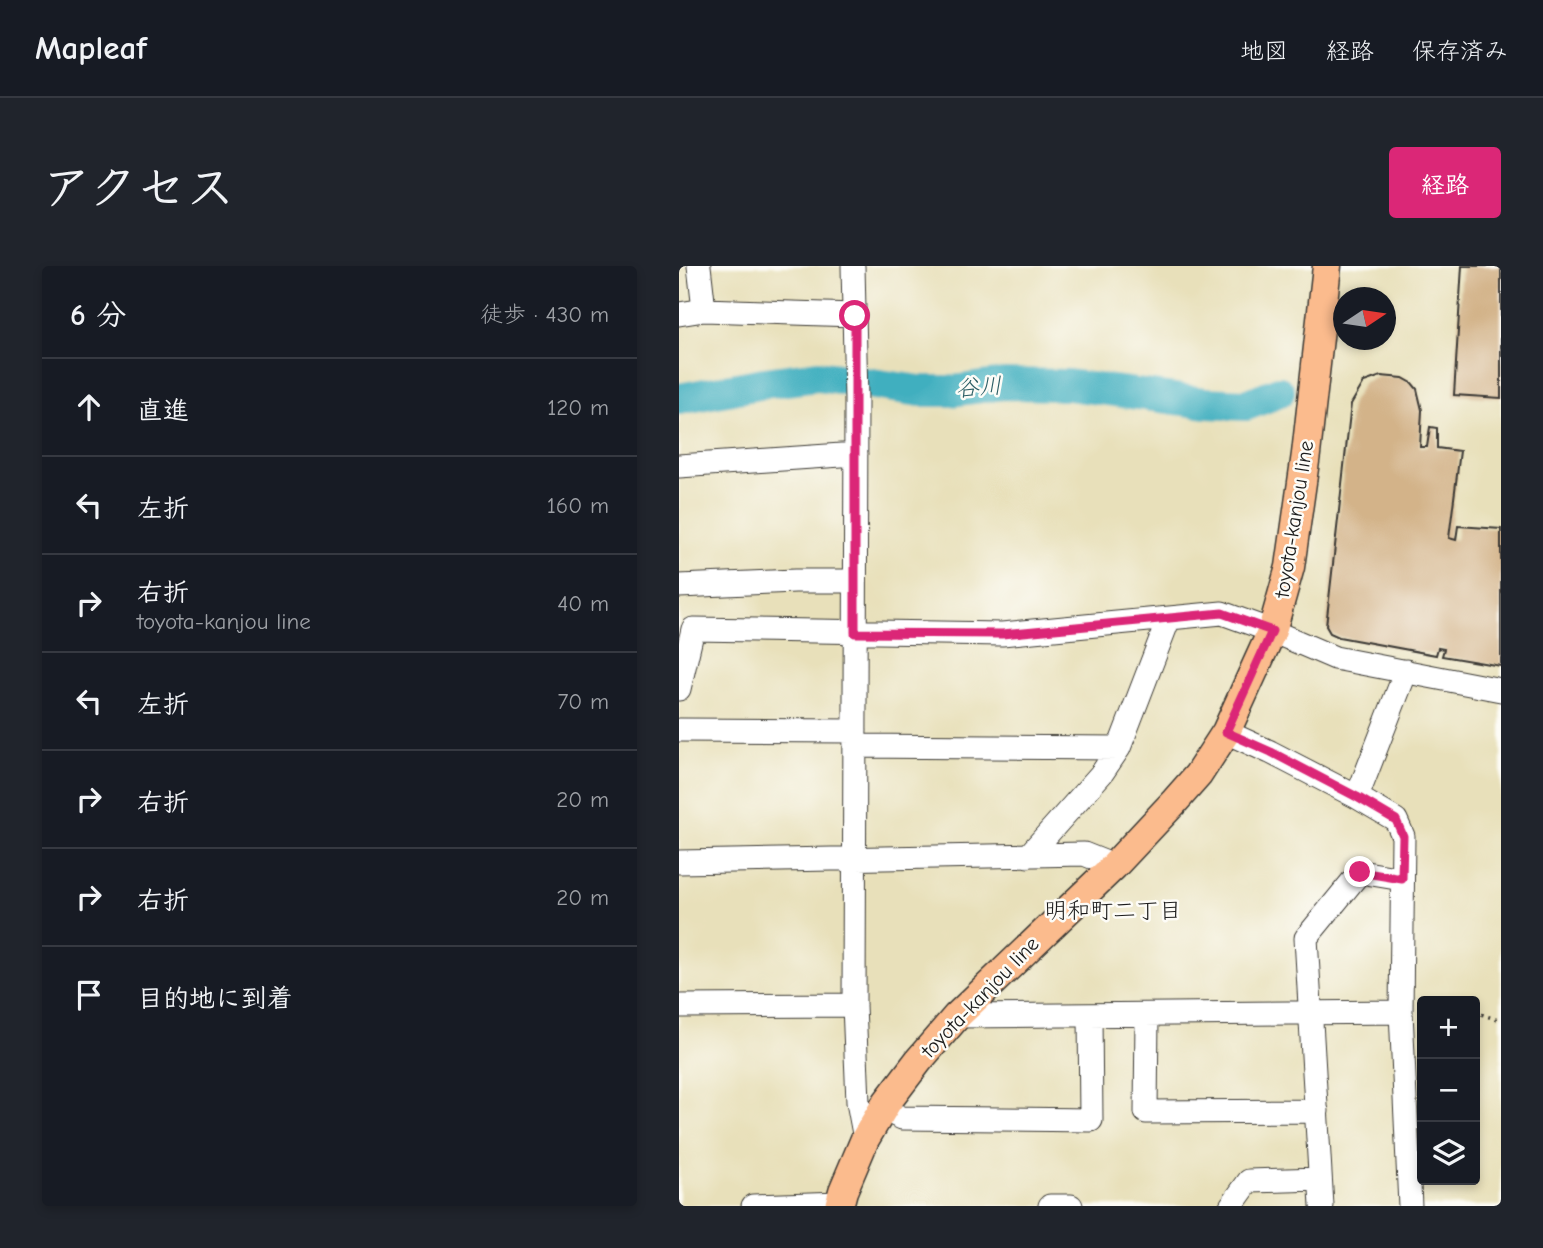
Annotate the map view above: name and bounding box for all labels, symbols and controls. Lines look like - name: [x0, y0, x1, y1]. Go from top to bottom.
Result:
- text: Mapleaf: [35, 29, 147, 67]
- text: 地図: [1240, 37, 1288, 65]
- text: 経路: [1326, 37, 1374, 65]
- text: 保存済み: [1412, 37, 1508, 65]
- button: 経路: [1389, 147, 1501, 218]
- text: アクセス: [42, 160, 235, 216]
- north arrow: [1333, 287, 1396, 350]
- text: 6 分: [70, 298, 126, 333]
- route start: [839, 300, 870, 331]
- text: 徒歩 · 430 m: [480, 301, 609, 328]
- water label: 谷川: [955, 372, 1003, 402]
- icon: ahead: [70, 388, 108, 426]
- text: 120 m: [547, 394, 609, 421]
- text: 直進: [137, 396, 189, 426]
- street label: toyota-kanjou line: [1270, 439, 1318, 600]
- icon: left: [70, 486, 108, 524]
- text: 160 m: [547, 492, 609, 519]
- text: 左折: [137, 494, 189, 524]
- text: 右折: [137, 578, 189, 608]
- icon: right: [70, 584, 108, 622]
- text: 40 m: [557, 590, 609, 617]
- text: toyota-kanjou line: [137, 608, 311, 635]
- icon: left: [70, 682, 108, 720]
- text: 70 m: [557, 688, 609, 715]
- text: 左折: [137, 690, 189, 720]
- icon: right: [70, 780, 108, 818]
- text: 20 m: [556, 786, 609, 813]
- text: 右折: [137, 788, 189, 818]
- route end: [1344, 856, 1375, 887]
- icon: right: [70, 878, 108, 916]
- text: 20 m: [556, 884, 609, 911]
- text: 右折: [137, 886, 189, 916]
- district label: 明和町二丁目: [1044, 897, 1182, 924]
- street label: toyota-kanjou line: [916, 932, 1044, 1063]
- icon: arrive: [70, 976, 108, 1014]
- text: 目的地に到着: [137, 984, 293, 1014]
- map controls: [1417, 996, 1480, 1185]
- button: +: [1417, 996, 1480, 1059]
- button: −: [1417, 1059, 1480, 1122]
- button: layers: [1417, 1122, 1480, 1185]

